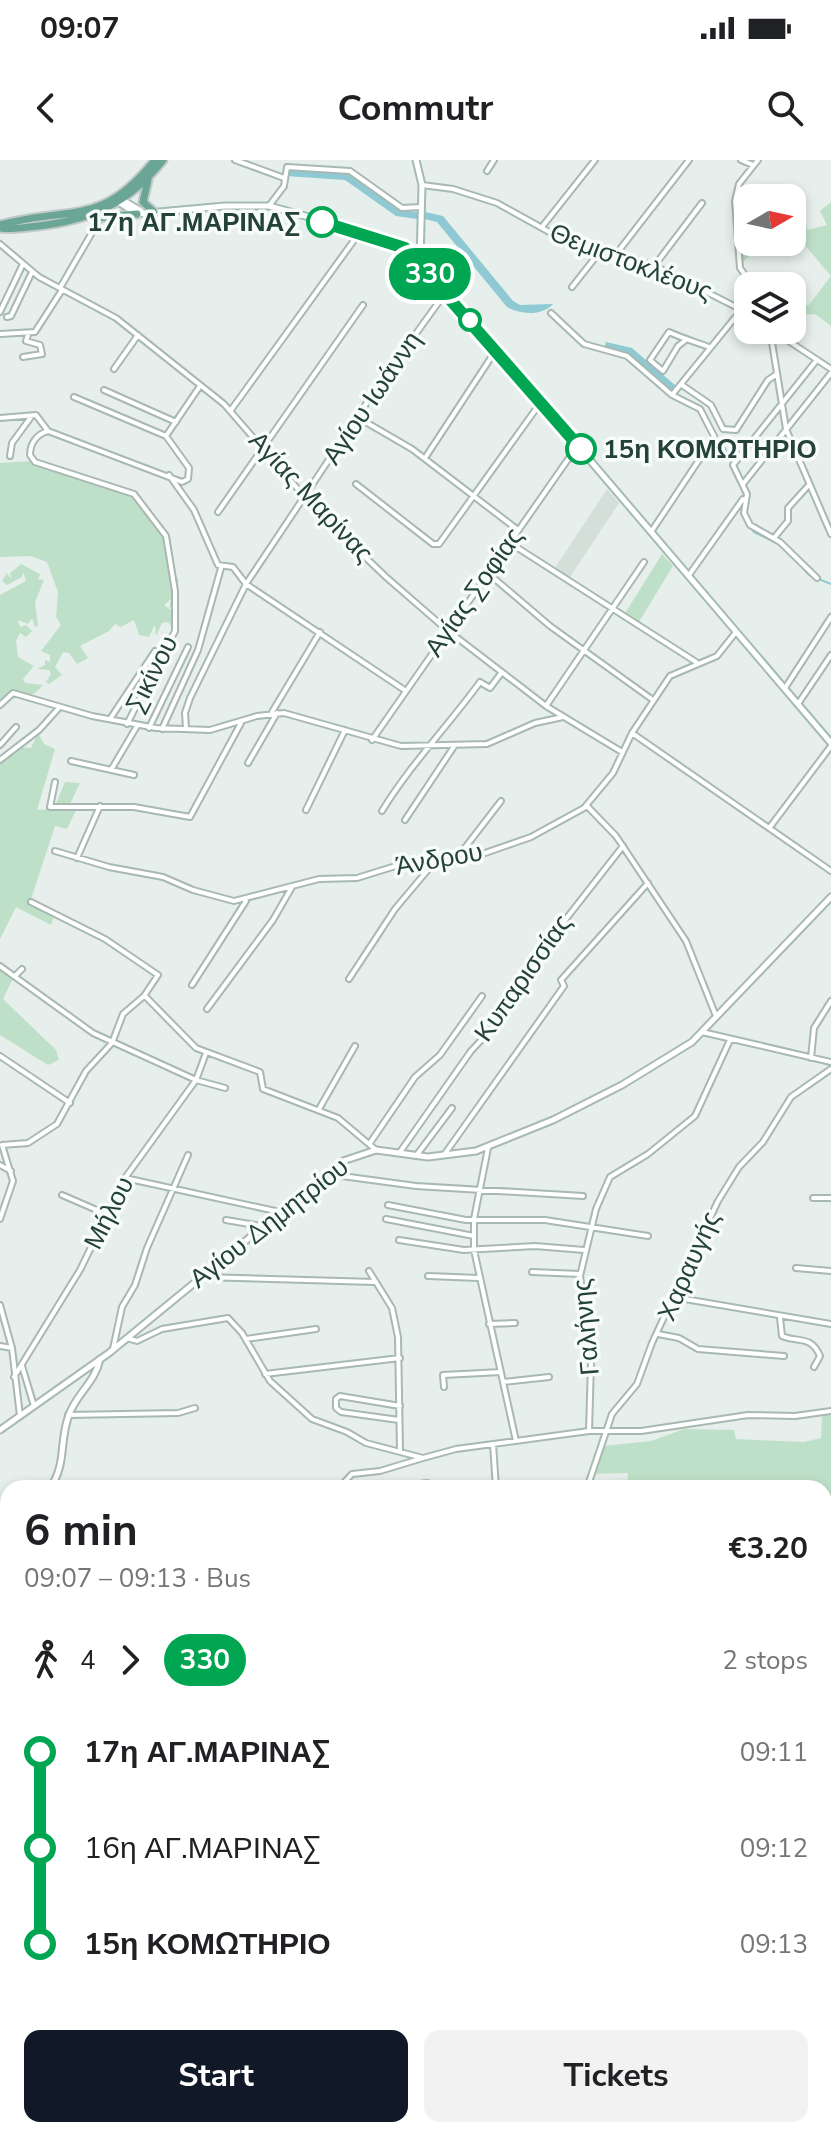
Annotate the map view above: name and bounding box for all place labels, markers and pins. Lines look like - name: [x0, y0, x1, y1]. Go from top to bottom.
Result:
- place label: 17η ΑΓ.ΜΑΡΙΝΑΣ: [87, 205, 300, 240]
- marker: 17η ΑΓ.ΜΑΡΙΝΑΣ: [307, 207, 337, 237]
- unlabelled marker: [459, 309, 481, 331]
- place label: 15η ΚΟΜΩΤΗΡΙΟ: [603, 432, 817, 467]
- marker: 15η ΚΟΜΩΤΗΡΙΟ: [566, 434, 596, 464]

